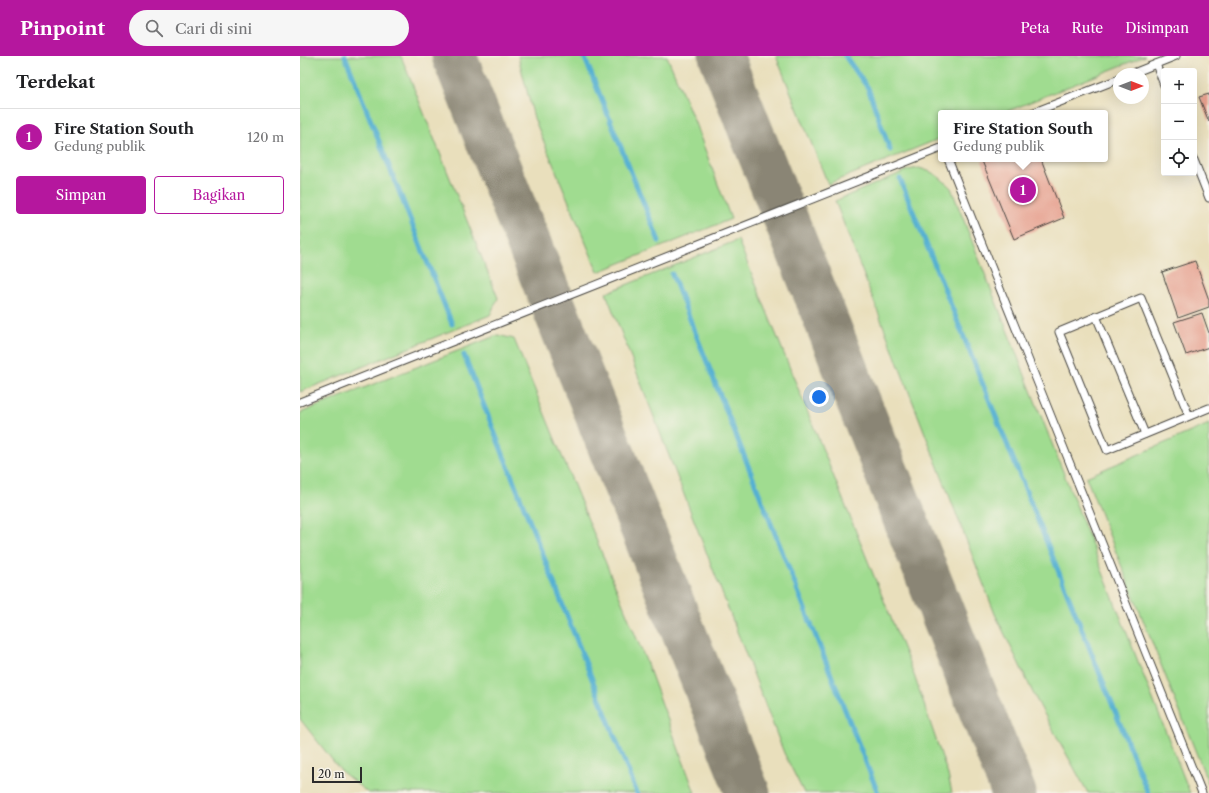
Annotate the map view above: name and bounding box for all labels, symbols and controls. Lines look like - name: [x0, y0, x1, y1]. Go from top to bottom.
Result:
- search box: [129, 10, 409, 46]
- text: Pinpoint: [20, 17, 105, 40]
- icon: search: [143, 17, 165, 39]
- text: Cari di sini: [175, 19, 252, 38]
- text: Peta: [1020, 19, 1050, 37]
- text: Rute: [1072, 19, 1103, 37]
- text: Disimpan: [1125, 19, 1189, 37]
- north arrow: [1113, 68, 1149, 104]
- map controls: [1161, 68, 1197, 176]
- button: +: [1161, 68, 1197, 104]
- text: Terdekat: [16, 72, 95, 92]
- button: −: [1161, 104, 1197, 140]
- popup: [938, 110, 1108, 162]
- text: Fire Station South: [54, 119, 194, 138]
- text: Fire Station South: [953, 119, 1093, 138]
- text: 1: [26, 129, 32, 145]
- text: 120 m: [247, 129, 284, 145]
- text: Gedung publik: [54, 138, 145, 154]
- text: Gedung publik: [953, 138, 1044, 154]
- button: locate: [1161, 140, 1197, 176]
- pin: 1: [1010, 175, 1036, 205]
- button: Simpan: [16, 176, 146, 214]
- button: Bagikan: [154, 176, 284, 214]
- your location: [809, 387, 829, 407]
- scale bar: [312, 765, 362, 784]
- text: 20 m: [318, 767, 344, 781]

